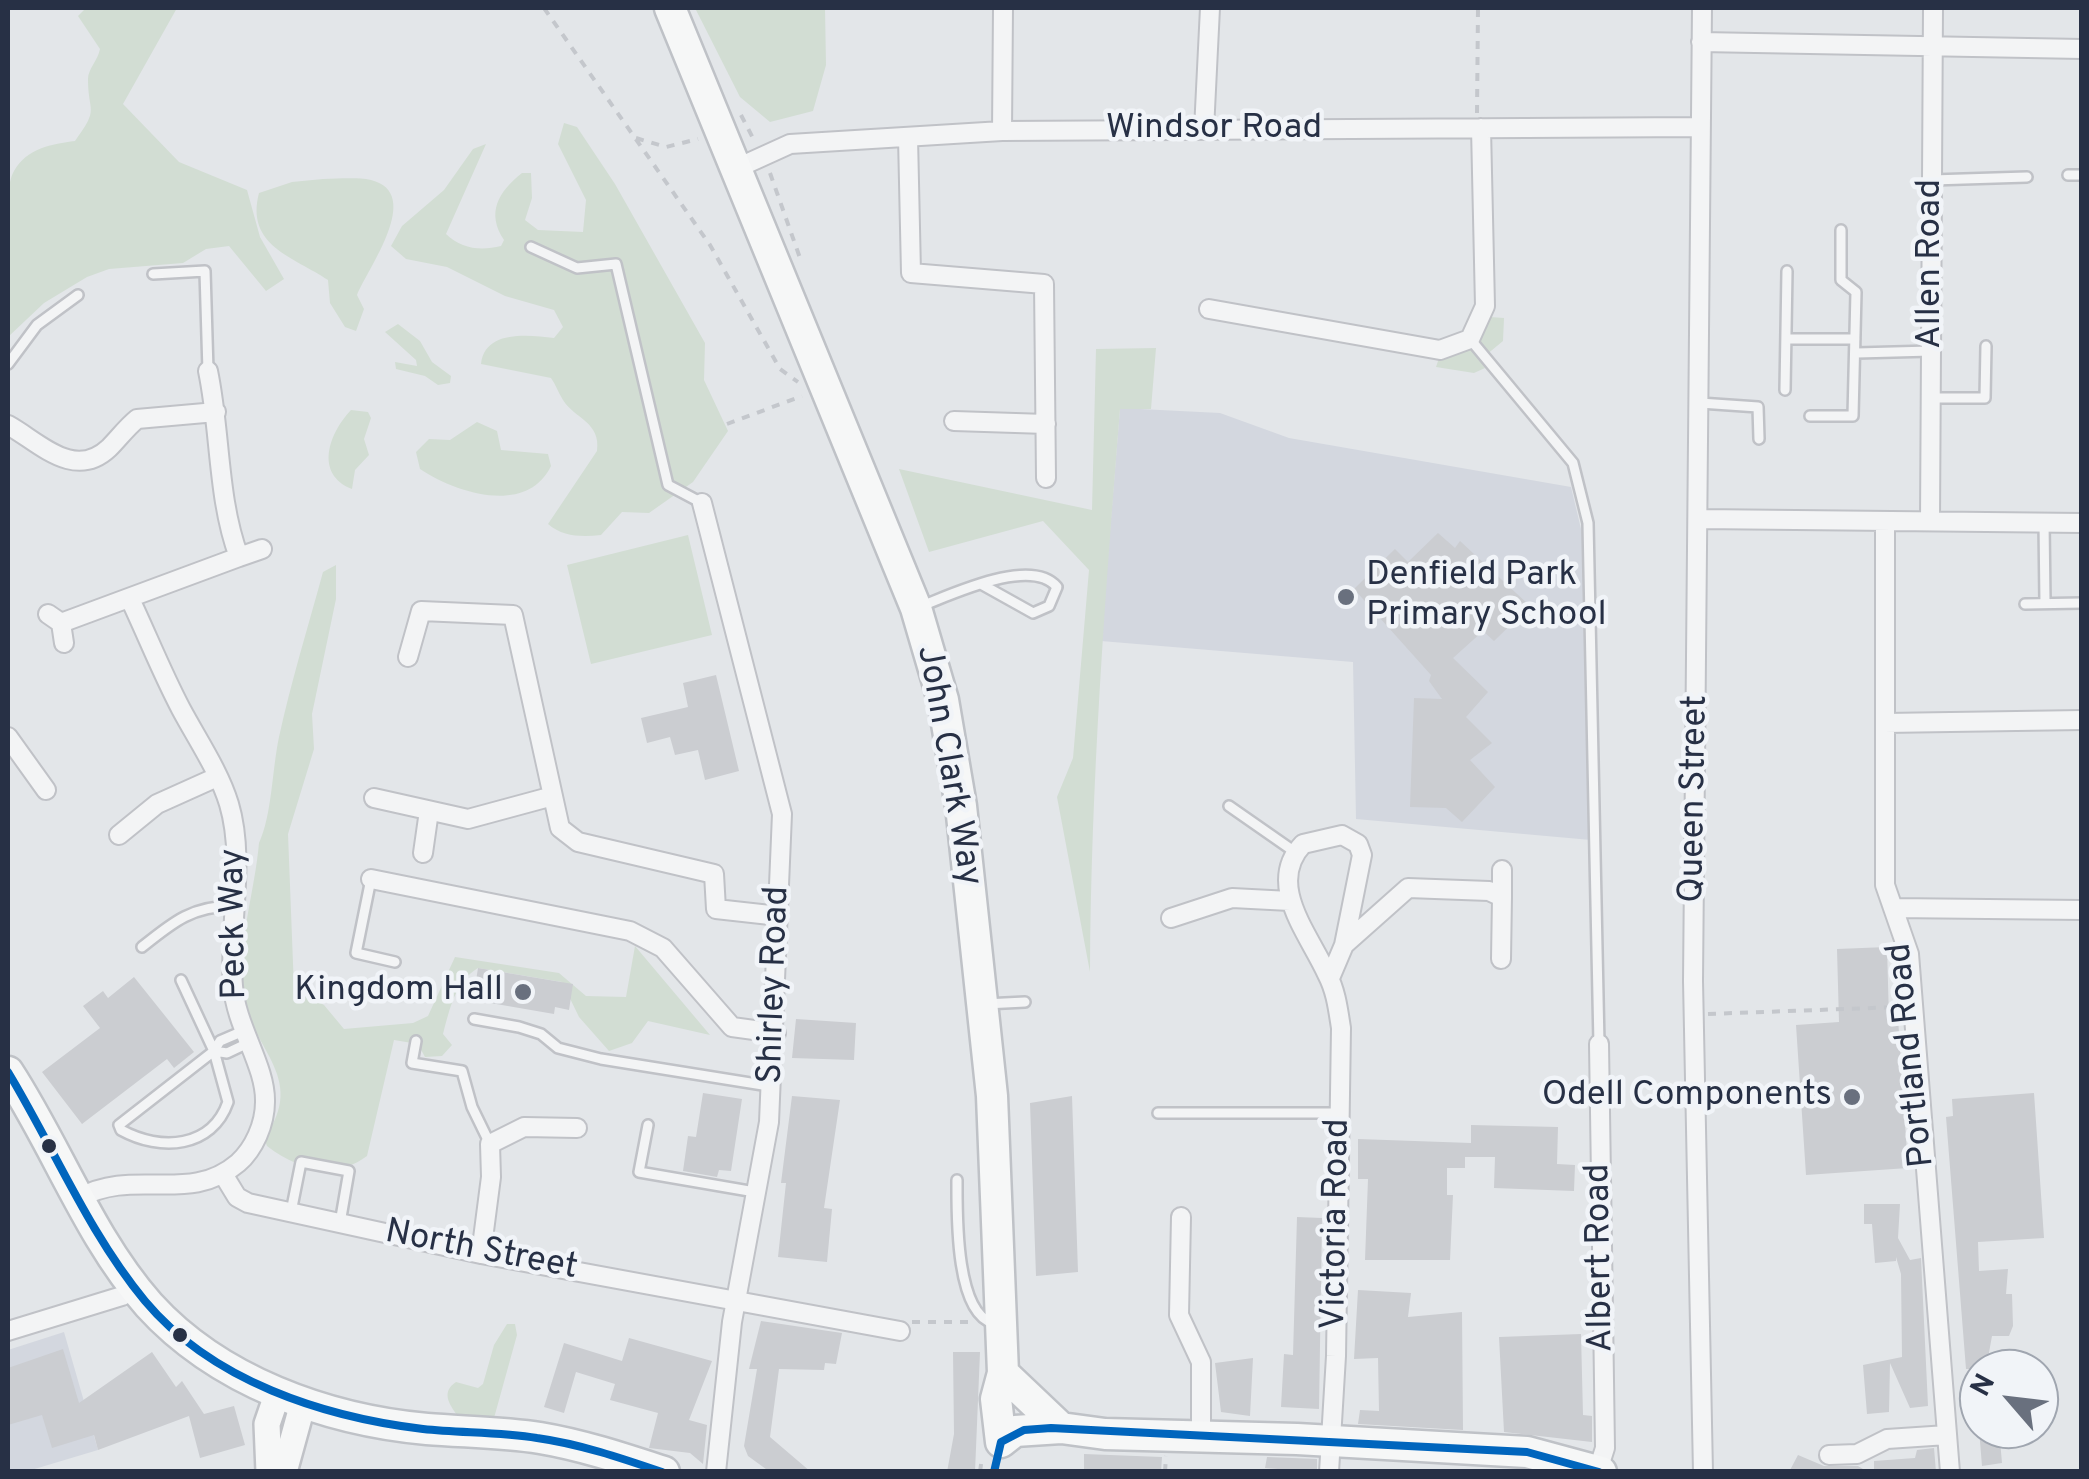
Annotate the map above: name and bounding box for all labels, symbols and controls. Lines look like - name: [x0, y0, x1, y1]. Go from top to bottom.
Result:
- street label: Windsor Road: [1106, 109, 1322, 151]
- street label: Allen Road: [1911, 179, 1953, 349]
- place label: Denfield Park Primary School: [1366, 556, 1607, 638]
- marker: Denfield Park Primary School: [1335, 586, 1357, 608]
- street label: John Clark Way: [905, 643, 989, 889]
- street label: Queen Street: [1673, 695, 1719, 903]
- street label: Peck Way: [214, 848, 258, 1000]
- street label: Shirley Road: [752, 885, 800, 1085]
- street label: Portland Road: [1880, 941, 1946, 1169]
- place label: Kingdom Hall: [294, 971, 503, 1013]
- marker: Kingdom Hall: [512, 981, 534, 1003]
- place label: Odell Components: [1542, 1076, 1832, 1118]
- marker: Odell Components: [1841, 1086, 1863, 1108]
- street label: Victoria Road: [1315, 1118, 1361, 1330]
- unlabelled marker: [39, 1136, 59, 1156]
- street label: Albert Road: [1579, 1163, 1625, 1353]
- street label: North Street: [381, 1213, 581, 1291]
- unlabelled marker: [170, 1325, 190, 1345]
- north arrow: [1959, 1349, 2059, 1449]
- text: N: [1964, 1369, 2005, 1403]

